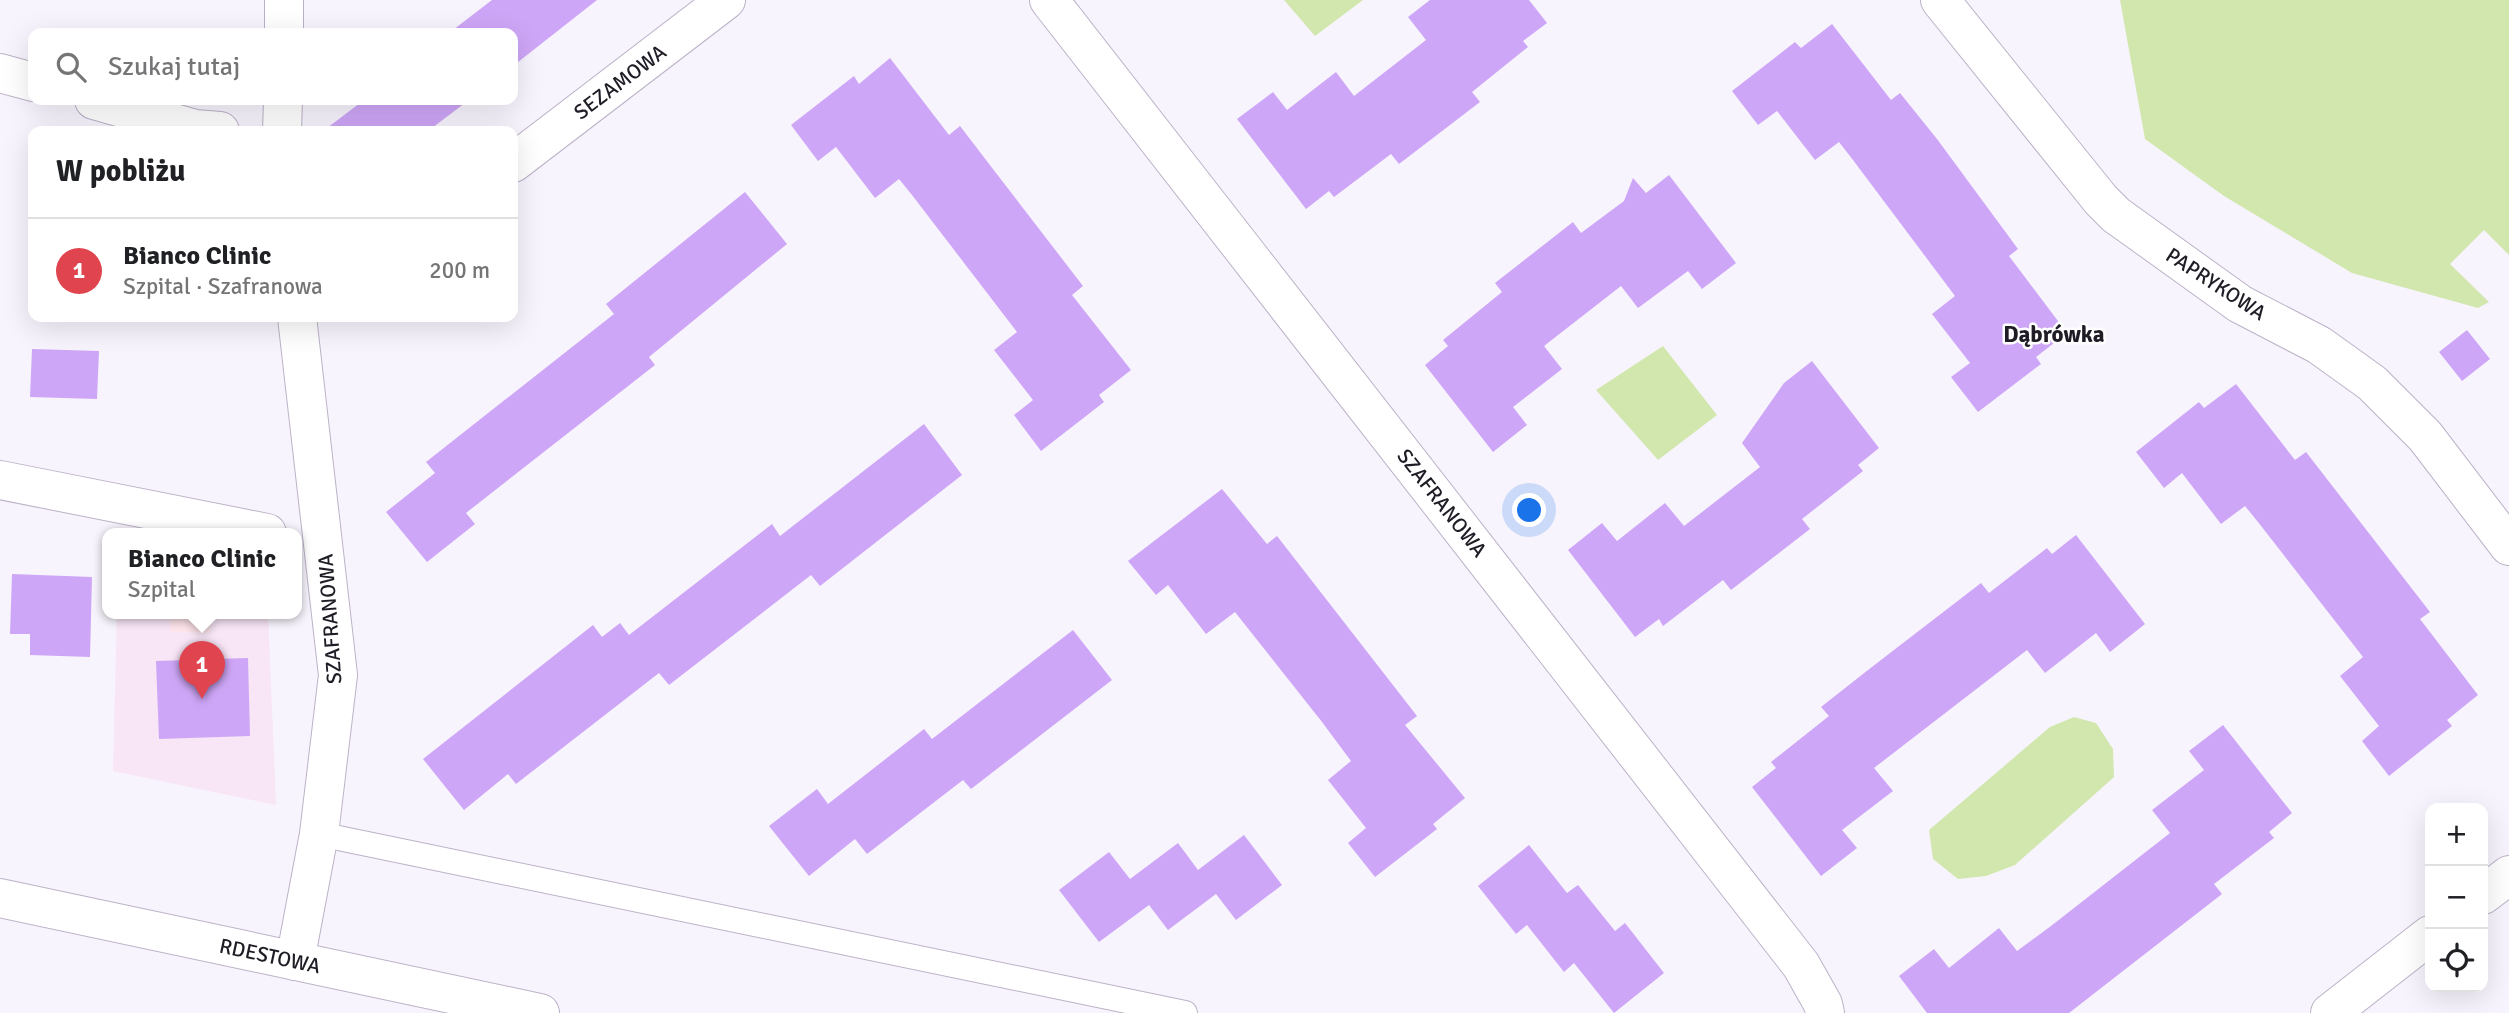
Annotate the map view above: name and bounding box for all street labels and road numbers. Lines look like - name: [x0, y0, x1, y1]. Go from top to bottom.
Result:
- street label: SEZAMOWA: [569, 39, 671, 125]
- street label: PAPRYKOWA: [2161, 242, 2271, 326]
- street label: SZAFRANOWA: [1392, 444, 1493, 563]
- street label: SZAFRANOWA: [312, 553, 348, 685]
- street label: RDESTOWA: [217, 933, 323, 979]

